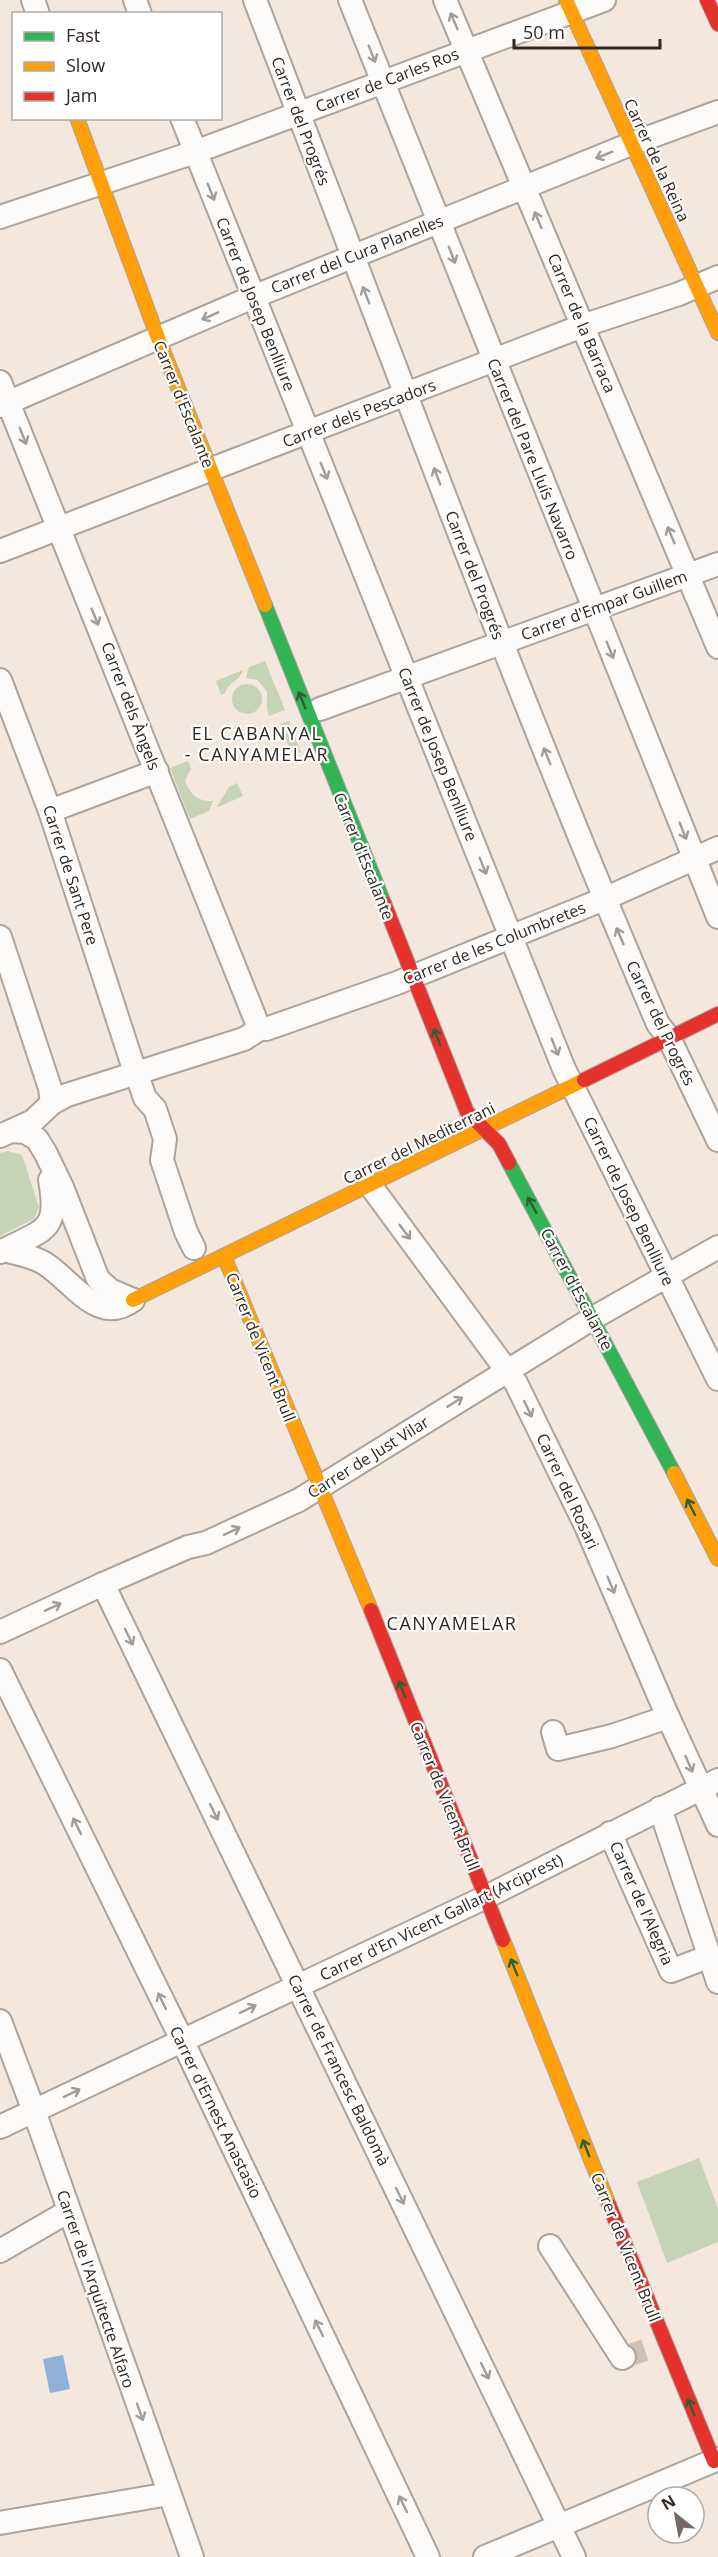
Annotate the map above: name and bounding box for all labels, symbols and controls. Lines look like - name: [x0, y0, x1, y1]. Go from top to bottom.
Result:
- legend: [12, 12, 222, 120]
- one-way arrow: [448, 12, 459, 31]
- scale bar: [514, 12, 660, 50]
- text: 50 m: [523, 20, 565, 44]
- text: Fast: [66, 23, 100, 47]
- street label: Carrer de Carles Ros: [312, 42, 462, 118]
- one-way arrow: [367, 44, 378, 63]
- text: Slow: [66, 53, 105, 77]
- street label: Carrer del Progrés: [266, 53, 336, 189]
- text: Jam: [64, 83, 98, 107]
- street label: Carrer de la Reina: [619, 95, 695, 225]
- one-way arrow: [596, 150, 614, 161]
- one-way arrow: [206, 183, 217, 201]
- street label: Carrer del Cura Planelles: [267, 209, 447, 299]
- one-way arrow: [532, 211, 543, 229]
- street label: Carrer de Josep Benlliure: [211, 214, 301, 394]
- one-way arrow: [447, 245, 458, 264]
- street label: Carrer de la Barraca: [543, 250, 621, 396]
- one-way arrow: [360, 286, 371, 304]
- one-way arrow: [201, 310, 219, 322]
- street label: Carrer d'Escalante: [148, 337, 220, 471]
- street label: Carrer del Pare Lluís Navarro: [482, 355, 584, 563]
- street label: Carrer dels Pescadors: [279, 374, 439, 452]
- one-way arrow: [18, 426, 29, 445]
- one-way arrow: [319, 461, 330, 479]
- one-way arrow: [431, 468, 442, 486]
- street label: Carrer del Progrés: [440, 507, 510, 643]
- one-way arrow: [664, 527, 676, 545]
- street label: Carrer d'Empar Guillem: [518, 565, 690, 645]
- one-way arrow: [90, 607, 101, 626]
- street label: Carrer dels Àngels: [96, 639, 166, 773]
- one-way arrow: [605, 641, 616, 659]
- street label: Carrer de Josep Benlliure: [393, 664, 483, 844]
- one-way arrow: [296, 691, 307, 710]
- district label: EL CABANYAL - CANYAMELAR: [185, 721, 329, 766]
- one-way arrow: [541, 747, 552, 765]
- street label: Carrer d'Escalante: [328, 789, 400, 923]
- street label: Carrer de Sant Pere: [38, 802, 104, 948]
- one-way arrow: [678, 822, 689, 840]
- one-way arrow: [478, 856, 489, 874]
- street label: Carrer de les Columbretes: [399, 896, 589, 990]
- one-way arrow: [614, 928, 625, 946]
- street label: Carrer del Progrés: [621, 957, 701, 1089]
- one-way arrow: [431, 1028, 442, 1047]
- one-way arrow: [550, 1037, 561, 1056]
- street label: Carrer del Mediterrani: [339, 1097, 499, 1189]
- street label: Carrer de Josep Benlliure: [578, 1113, 680, 1289]
- one-way arrow: [526, 1196, 537, 1214]
- one-way arrow: [399, 1223, 411, 1239]
- street label: Carrer d'Escalante: [535, 1224, 619, 1354]
- street label: Carrer de Vicent Brull: [221, 1269, 301, 1425]
- one-way arrow: [447, 1396, 464, 1409]
- one-way arrow: [523, 1399, 535, 1417]
- street label: Carrer de Just Vilar: [303, 1411, 433, 1503]
- street label: Carrer del Rosari: [532, 1430, 604, 1552]
- one-way arrow: [685, 1499, 696, 1517]
- one-way arrow: [223, 1524, 241, 1536]
- one-way arrow: [606, 1576, 617, 1594]
- one-way arrow: [44, 1601, 62, 1613]
- district label: CANYAMELAR: [387, 1611, 517, 1635]
- one-way arrow: [124, 1627, 135, 1645]
- one-way arrow: [396, 1680, 407, 1699]
- street label: Carrer de Vicent Brull: [405, 1718, 485, 1874]
- one-way arrow: [684, 1754, 695, 1772]
- one-way arrow: [209, 1803, 221, 1821]
- one-way arrow: [70, 1817, 82, 1835]
- street label: Carrer de l'Alegria: [605, 1838, 679, 1968]
- street label: Carrer d'En Vicent Gallart (Arciprest): [316, 1848, 567, 1986]
- one-way arrow: [508, 1958, 519, 1977]
- street label: Carrer de Francesc Baldomà: [283, 1971, 395, 2169]
- one-way arrow: [156, 1992, 168, 2010]
- one-way arrow: [239, 2003, 257, 2015]
- street label: Carrer d'Ernest Anastasio: [165, 2022, 267, 2202]
- one-way arrow: [62, 2086, 80, 2098]
- one-way arrow: [580, 2140, 591, 2158]
- street label: Carrer de Vicent Brull: [586, 2169, 666, 2325]
- one-way arrow: [394, 2186, 406, 2204]
- street label: Carrer de l'Arquitecte Alfaro: [52, 2187, 140, 2391]
- one-way arrow: [313, 2320, 325, 2338]
- one-way arrow: [479, 2362, 491, 2380]
- one-way arrow: [685, 2398, 696, 2417]
- one-way arrow: [136, 2402, 147, 2421]
- north arrow: [646, 2485, 706, 2545]
- text: N: [657, 2489, 680, 2515]
- one-way arrow: [397, 2496, 409, 2514]

